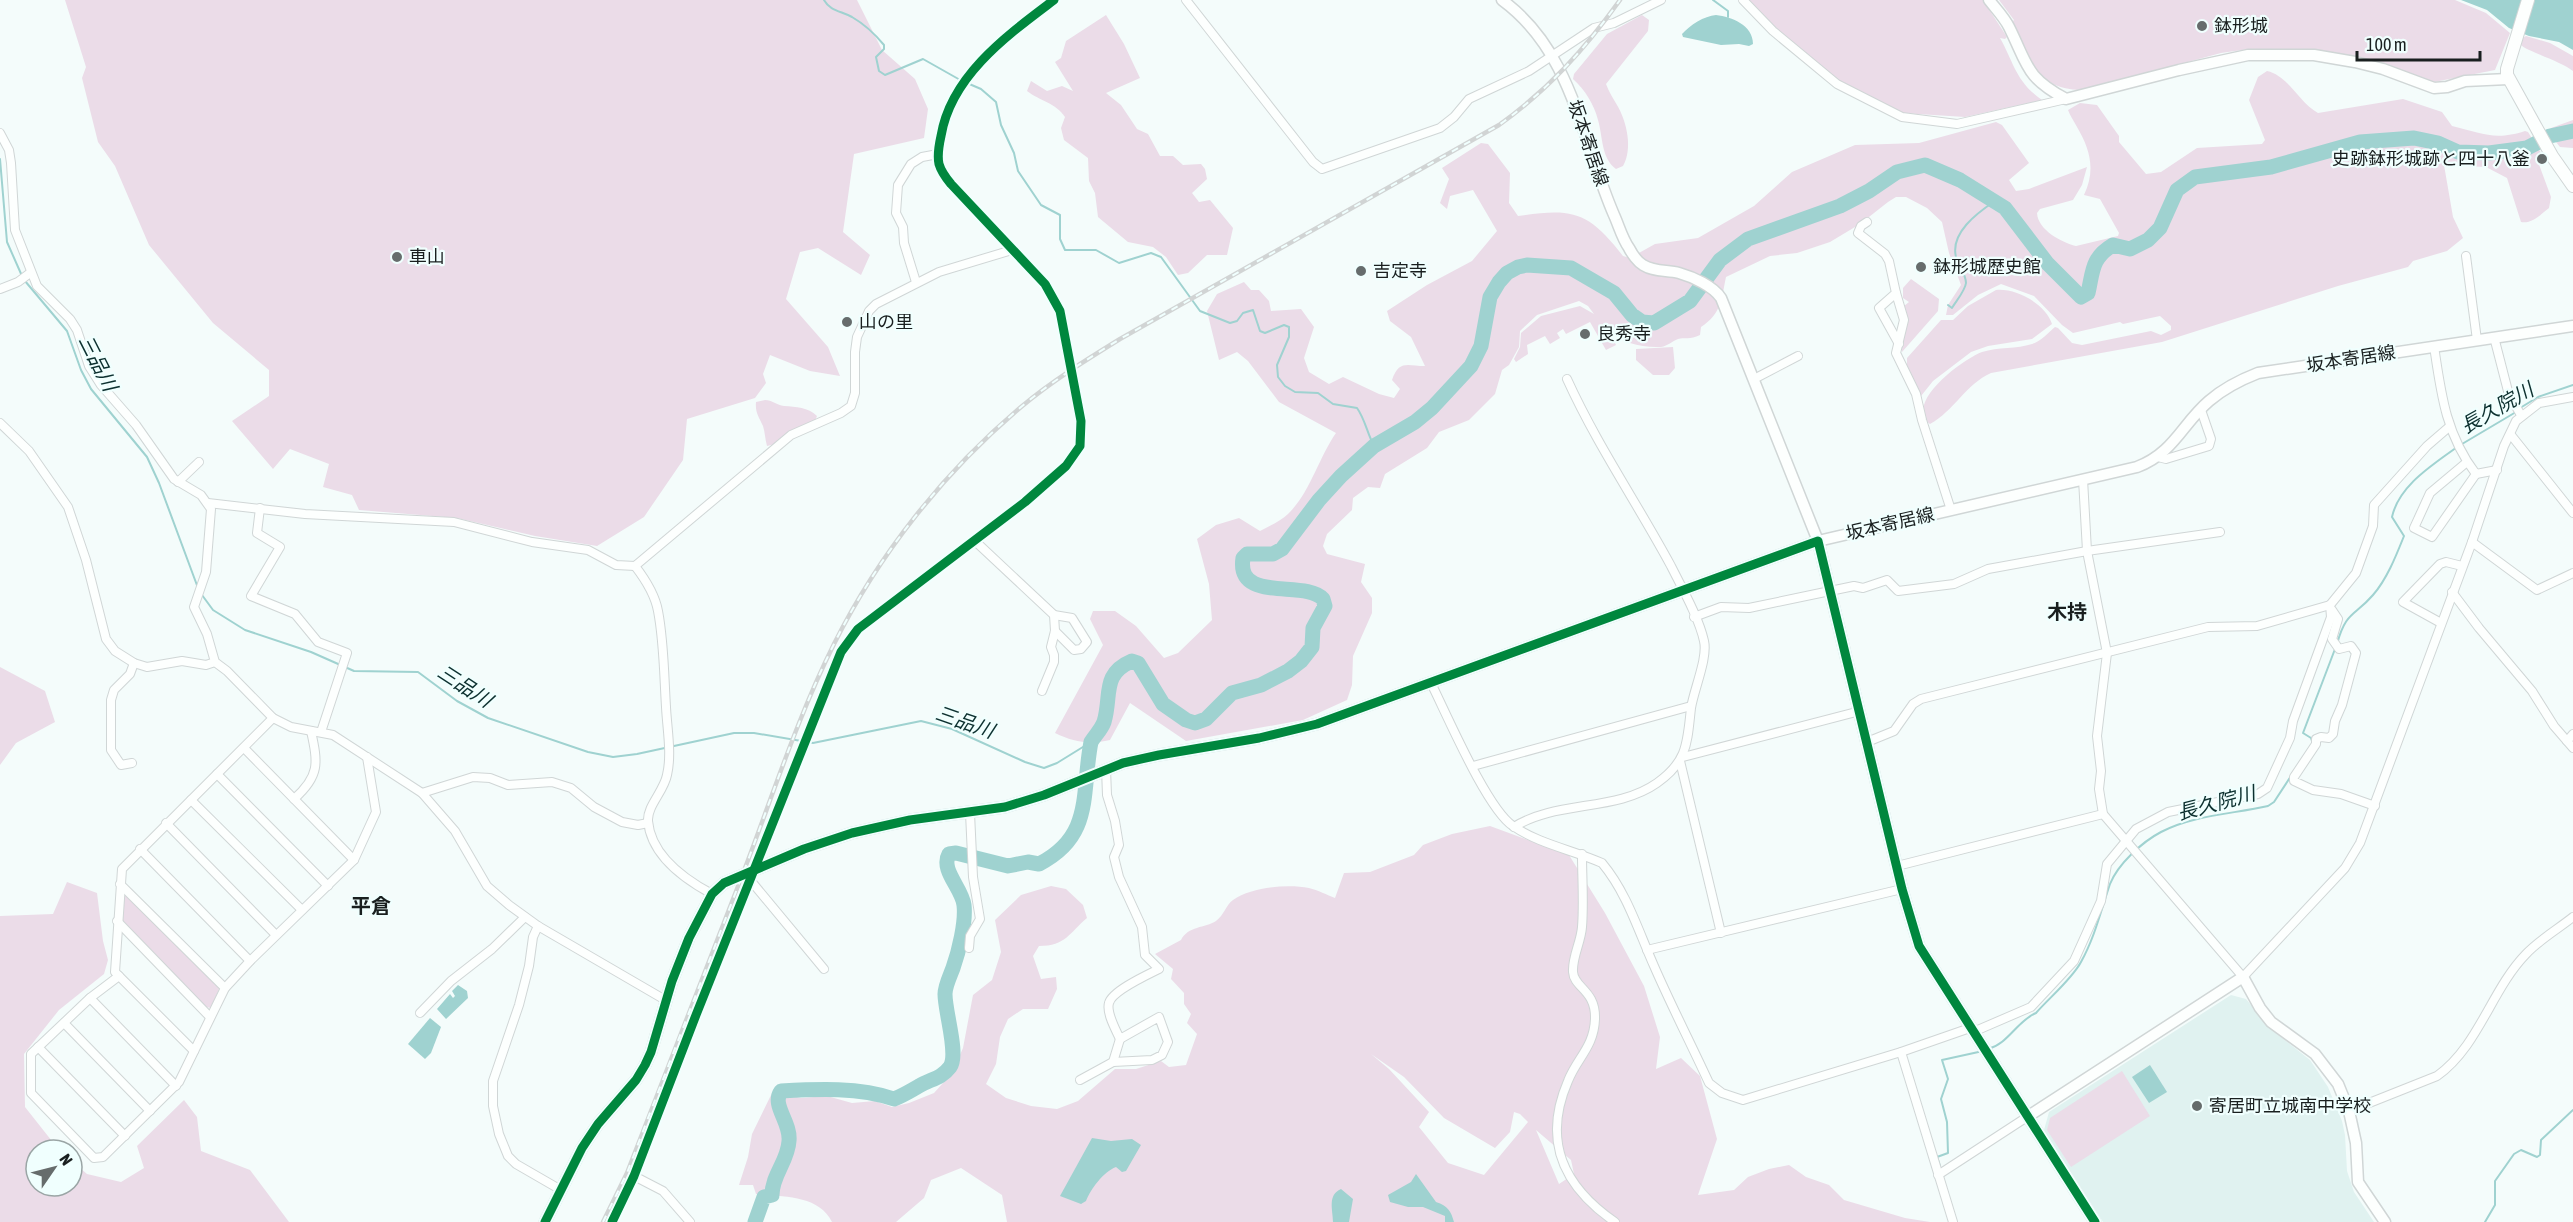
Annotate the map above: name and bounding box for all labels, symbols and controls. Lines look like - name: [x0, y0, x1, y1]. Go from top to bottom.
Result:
- place label: 鉢形城: [2214, 15, 2268, 36]
- marker: 鉢形城: [2195, 19, 2209, 33]
- scale bar: [2357, 24, 2480, 62]
- text: 100 m: [2366, 34, 2407, 55]
- street label: 坂本寄居線: [1564, 97, 1613, 189]
- place label: 史跡鉢形城跡と四十八釜: [2332, 148, 2530, 169]
- marker: 史跡鉢形城跡と四十八釜: [2535, 152, 2549, 166]
- place label: 車山: [409, 246, 445, 267]
- marker: 車山: [390, 250, 404, 264]
- place label: 鉢形城歴史館: [1933, 256, 2041, 277]
- place label: 吉定寺: [1373, 260, 1427, 281]
- marker: 鉢形城歴史館: [1914, 260, 1928, 274]
- marker: 吉定寺: [1354, 264, 1368, 278]
- place label: 山の里: [859, 311, 913, 332]
- marker: 山の里: [840, 315, 854, 329]
- place label: 良秀寺: [1597, 323, 1651, 344]
- marker: 良秀寺: [1578, 327, 1592, 341]
- water label: 三品川: [75, 331, 123, 397]
- street label: 坂本寄居線: [2305, 341, 2397, 376]
- water label: 長久院川: [2456, 377, 2539, 438]
- street label: 坂本寄居線: [1844, 503, 1936, 544]
- district label: 木持: [2047, 600, 2087, 623]
- water label: 三品川: [434, 660, 498, 713]
- water label: 三品川: [933, 701, 999, 743]
- water label: 長久院川: [2174, 781, 2259, 824]
- district label: 平倉: [351, 894, 391, 917]
- place label: 寄居町立城南中学校: [2209, 1095, 2371, 1116]
- marker: 寄居町立城南中学校: [2190, 1099, 2204, 1113]
- north arrow: [24, 1138, 84, 1198]
- text: N: [56, 1150, 76, 1168]

